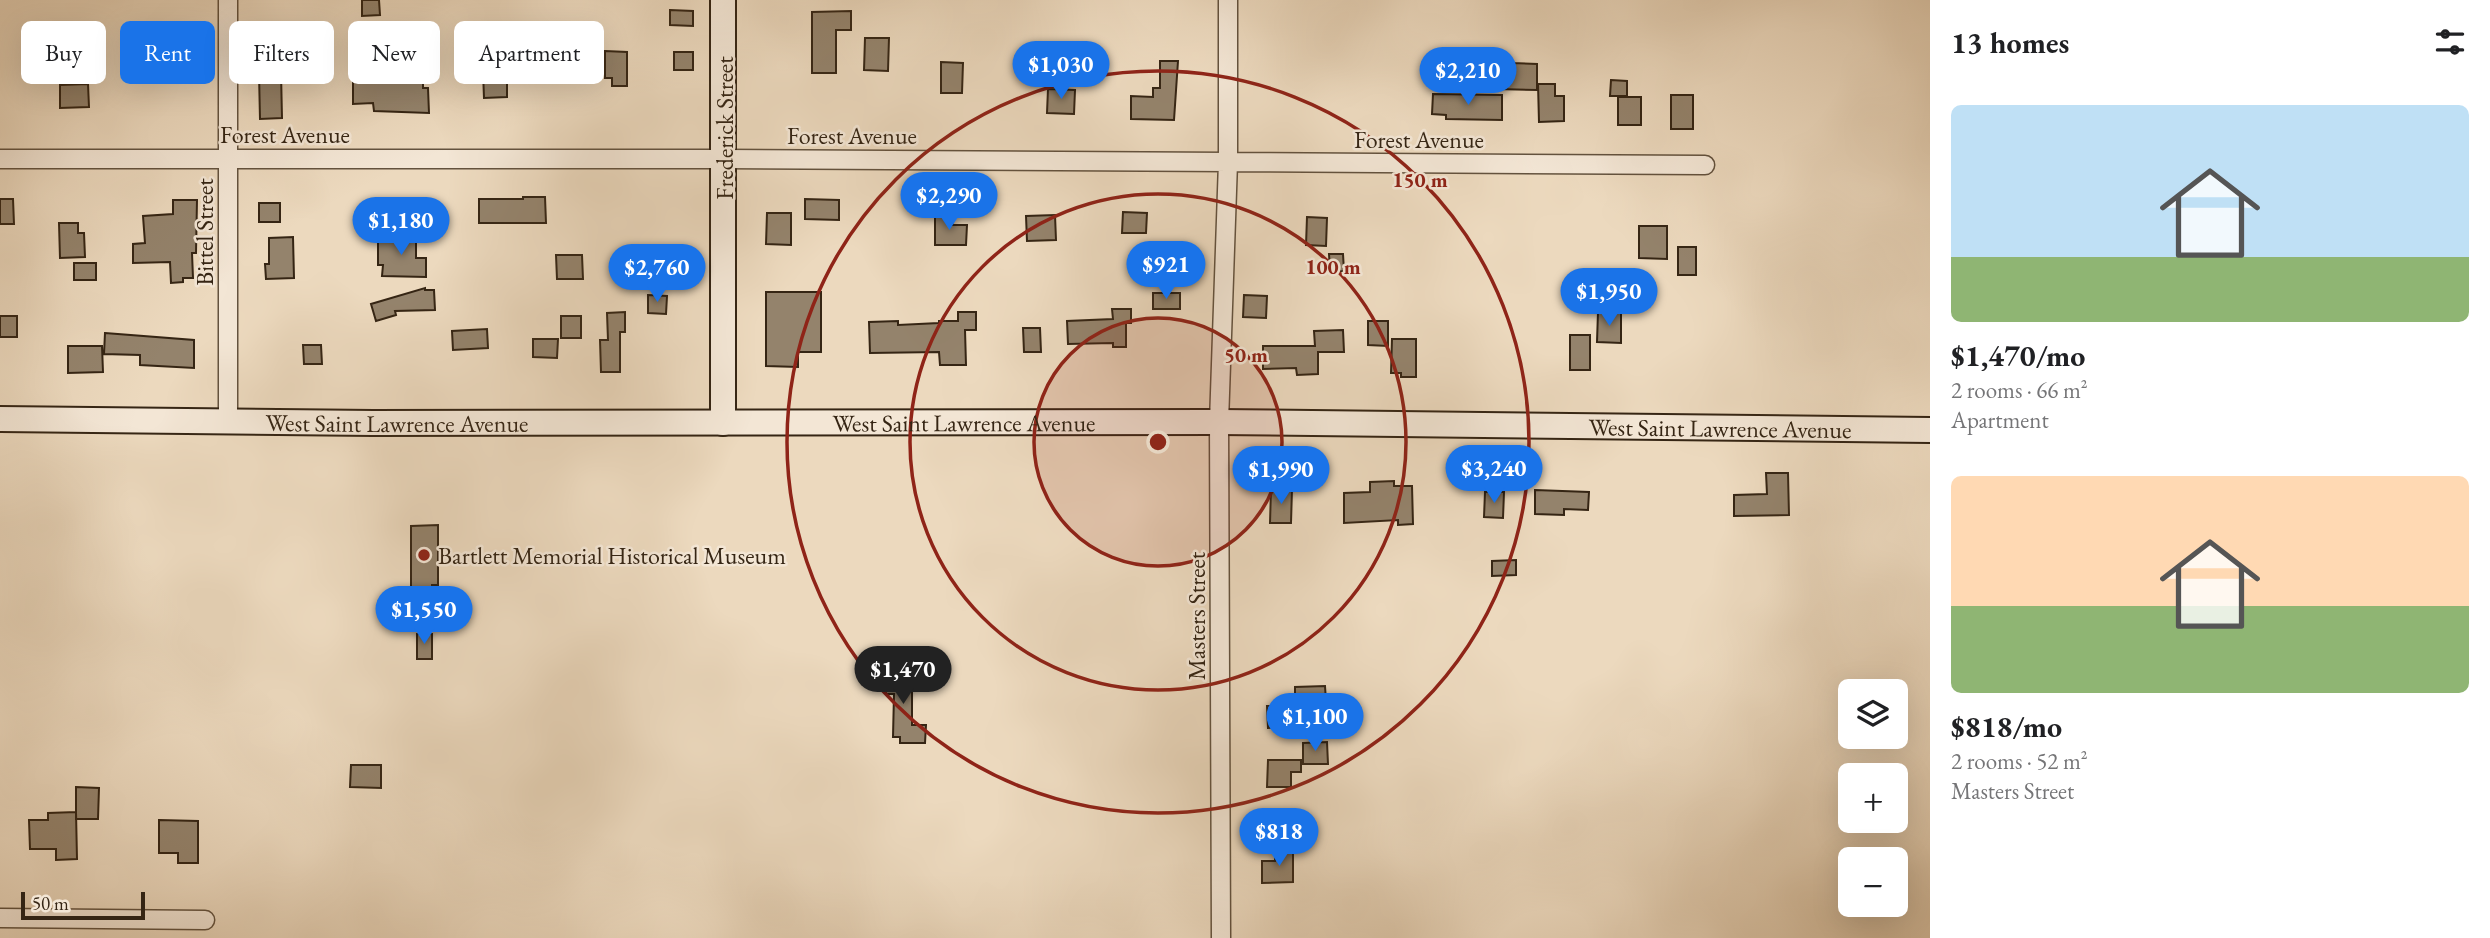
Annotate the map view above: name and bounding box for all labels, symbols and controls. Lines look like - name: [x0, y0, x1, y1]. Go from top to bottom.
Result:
- chip: Buy: [21, 21, 106, 84]
- chip: Rent: [120, 21, 215, 84]
- chip: Filters: [229, 21, 334, 84]
- chip: New: [348, 21, 440, 84]
- chip: Apartment: [454, 21, 604, 84]
- text: 13 homes: [1951, 23, 2069, 62]
- icon: filters: [2431, 23, 2469, 61]
- pin: $1,030: [1004, 42, 1118, 101]
- pin: $2,210: [1411, 48, 1525, 107]
- text: $1,030: [1029, 49, 1093, 79]
- text: $2,210: [1436, 55, 1500, 85]
- street label: Frederick Street: [709, 56, 740, 200]
- street label: Forest Avenue: [220, 119, 350, 150]
- street label: Forest Avenue: [787, 120, 917, 151]
- street label: Forest Avenue: [1354, 124, 1484, 155]
- icon: home: [2147, 150, 2273, 276]
- text: 150 m: [1392, 166, 1448, 193]
- pin: $2,290: [892, 173, 1006, 232]
- street label: Bittel Street: [189, 178, 220, 286]
- text: $2,290: [917, 180, 981, 210]
- pin: $1,180: [344, 198, 458, 257]
- text: $1,180: [369, 205, 433, 235]
- pin: $921: [1125, 242, 1207, 301]
- pin: $2,760: [600, 244, 714, 304]
- text: $921: [1142, 249, 1190, 279]
- text: $2,760: [625, 252, 689, 282]
- text: 100 m: [1305, 253, 1361, 280]
- pin: $1,950: [1552, 268, 1666, 328]
- text: $1,950: [1577, 276, 1641, 306]
- text: $1,470/mo: [1951, 336, 2085, 375]
- text: 50 m: [1224, 341, 1268, 368]
- text: 2 rooms · 66 m²: [1951, 375, 2088, 405]
- text: Apartment: [1951, 405, 2049, 435]
- street label: West Saint Lawrence Avenue: [265, 406, 528, 439]
- street label: West Saint Lawrence Avenue: [833, 407, 1095, 438]
- street label: West Saint Lawrence Avenue: [1588, 411, 1852, 445]
- centre of rings: [1146, 430, 1170, 454]
- pin: $3,240: [1437, 446, 1551, 505]
- pin: $1,990: [1224, 447, 1338, 506]
- text: $3,240: [1462, 453, 1526, 483]
- text: $1,990: [1249, 454, 1313, 484]
- icon: home: [2147, 521, 2273, 647]
- place label: Bartlett Memorial Historical Museum: [438, 540, 786, 571]
- marker: Bartlett Memorial Historical Museum: [416, 547, 432, 563]
- street label: Masters Street: [1181, 551, 1212, 680]
- pin: $1,550: [367, 586, 481, 646]
- text: $1,550: [392, 594, 456, 624]
- pin: $1,470: [846, 646, 960, 706]
- text: $1,470: [871, 654, 935, 684]
- map controls: [1838, 679, 1908, 917]
- button: layers: [1838, 679, 1908, 749]
- pin: $1,100: [1258, 694, 1372, 753]
- text: $1,100: [1283, 701, 1347, 731]
- text: $818/mo: [1951, 707, 2062, 746]
- text: 2 rooms · 52 m²: [1951, 746, 2088, 776]
- button: +: [1838, 763, 1908, 833]
- text: Masters Street: [1951, 776, 2074, 806]
- pin: $818: [1238, 808, 1320, 868]
- text: $818: [1255, 816, 1303, 846]
- button: −: [1838, 847, 1908, 917]
- scale bar: [21, 889, 145, 921]
- text: 50 m: [32, 891, 69, 916]

